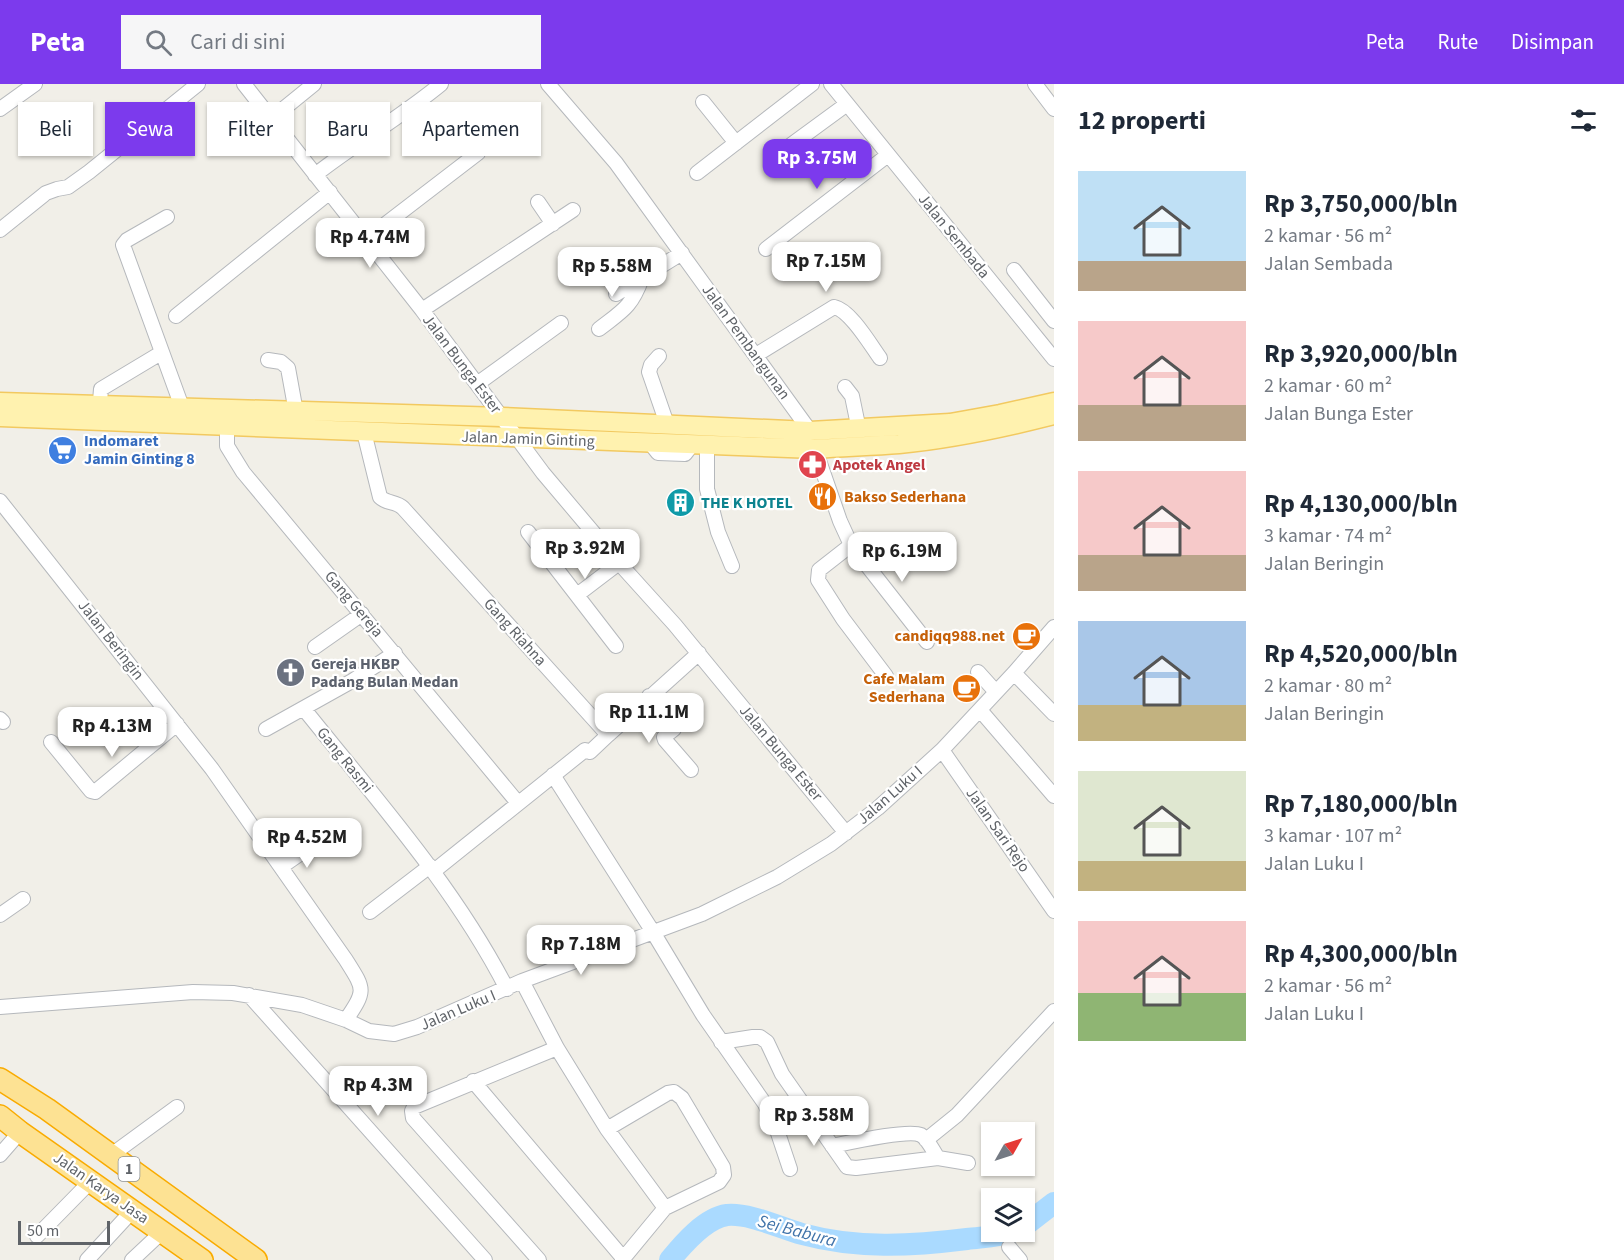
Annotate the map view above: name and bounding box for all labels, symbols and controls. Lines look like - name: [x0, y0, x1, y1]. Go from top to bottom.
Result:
- search box: [121, 15, 541, 69]
- text: Peta: [30, 22, 85, 62]
- icon: search: [142, 26, 175, 59]
- text: Cari di sini: [190, 26, 285, 58]
- text: Peta: [1366, 27, 1404, 57]
- text: Rute: [1437, 27, 1478, 57]
- text: Disimpan: [1511, 27, 1594, 57]
- chip: Beli: [18, 102, 93, 156]
- chip: Sewa: [105, 102, 195, 156]
- chip: Filter: [207, 102, 294, 156]
- chip: Baru: [306, 102, 390, 156]
- chip: Apartemen: [402, 102, 541, 156]
- text: 12 properti: [1078, 102, 1206, 139]
- icon: filters: [1567, 104, 1600, 137]
- pin: Rp 3.75M: [755, 139, 879, 190]
- text: Rp 3.75M: [777, 144, 857, 172]
- text: Rp 3,750,000/bln: [1264, 185, 1458, 222]
- street label: Jalan Sembada: [913, 189, 995, 283]
- icon: home: [1126, 195, 1198, 267]
- pin: Rp 4.74M: [308, 218, 432, 269]
- text: 2 kamar · 56 m²: [1264, 222, 1392, 250]
- text: Rp 4.74M: [330, 223, 410, 251]
- pin: Rp 7.15M: [764, 242, 888, 293]
- pin: Rp 5.58M: [550, 247, 674, 298]
- text: Rp 7.15M: [786, 247, 866, 275]
- text: Jalan Sembada: [1264, 250, 1393, 278]
- text: Rp 5.58M: [572, 252, 652, 280]
- street label: Jalan Pembangunan: [697, 280, 795, 404]
- street label: Jalan Bunga Ester: [417, 310, 507, 419]
- text: Rp 3,920,000/bln: [1264, 335, 1458, 372]
- icon: home: [1126, 345, 1198, 417]
- text: 2 kamar · 60 m²: [1264, 372, 1392, 400]
- text: Jalan Bunga Ester: [1264, 400, 1413, 428]
- street label: Jalan Jamin Ginting: [461, 426, 595, 452]
- place label: Indomaret Jamin Ginting 8: [84, 430, 195, 470]
- supermarket icon: Indomaret Jamin Ginting 8: [47, 434, 79, 466]
- pharmacy icon: Apotek Angel: [796, 449, 828, 481]
- place label: Apotek Angel: [832, 454, 926, 476]
- restaurant icon: Bakso Sederhana: [807, 481, 839, 513]
- text: Rp 4,130,000/bln: [1264, 485, 1458, 522]
- place label: Bakso Sederhana: [844, 486, 966, 508]
- building icon: THE K HOTEL: [664, 487, 696, 519]
- place label: THE K HOTEL: [701, 492, 793, 514]
- icon: home: [1126, 495, 1198, 567]
- text: 3 kamar · 74 m²: [1264, 522, 1392, 550]
- pin: Rp 3.92M: [523, 529, 647, 580]
- pin: Rp 6.19M: [840, 532, 964, 583]
- text: Rp 3.92M: [545, 534, 625, 562]
- text: Rp 6.19M: [862, 537, 942, 565]
- text: Jalan Beringin: [1264, 550, 1384, 578]
- street label: Gang Gereja: [320, 566, 388, 642]
- street label: Gang Riahna: [479, 593, 551, 671]
- street label: Jalan Beringin: [73, 595, 149, 685]
- cafe icon: candiqq988.net: [1010, 620, 1042, 652]
- place label: candiqq988.net: [895, 625, 1005, 647]
- text: Rp 4,520,000/bln: [1264, 635, 1458, 672]
- icon: home: [1126, 645, 1198, 717]
- place label: Gereja HKBP Padang Bulan Medan: [311, 653, 458, 693]
- church icon: Gereja HKBP Padang Bulan Medan: [274, 657, 306, 689]
- place label: Cafe Malam Sederhana: [863, 668, 945, 708]
- cafe icon: Cafe Malam Sederhana: [950, 672, 982, 704]
- text: 2 kamar · 80 m²: [1264, 672, 1392, 700]
- pin: Rp 11.1M: [587, 693, 711, 744]
- text: Rp 11.1M: [609, 698, 689, 726]
- street label: Jalan Bunga Ester: [734, 700, 828, 806]
- text: Jalan Beringin: [1264, 700, 1384, 728]
- pin: Rp 4.13M: [50, 707, 174, 758]
- text: Rp 4.13M: [72, 712, 152, 740]
- street label: Gang Rasmi: [312, 722, 378, 798]
- street label: Jalan Luku I: [853, 760, 927, 830]
- street label: Jalan Sari Rejo: [961, 783, 1035, 877]
- text: Rp 7,180,000/bln: [1264, 785, 1458, 822]
- icon: home: [1126, 795, 1198, 867]
- pin: Rp 4.52M: [245, 818, 369, 869]
- text: 3 kamar · 107 m²: [1264, 822, 1402, 850]
- text: Rp 4.52M: [267, 823, 347, 851]
- text: Jalan Luku I: [1264, 850, 1364, 878]
- pin: Rp 7.18M: [519, 925, 643, 976]
- text: Rp 7.18M: [541, 930, 621, 958]
- text: Rp 4,300,000/bln: [1264, 935, 1458, 972]
- icon: home: [1126, 945, 1198, 1017]
- text: 2 kamar · 56 m²: [1264, 972, 1392, 1000]
- street label: Jalan Luku I: [417, 984, 499, 1036]
- text: Jalan Luku I: [1264, 1000, 1364, 1028]
- pin: Rp 4.3M: [323, 1066, 433, 1117]
- text: Rp 4.3M: [343, 1071, 413, 1099]
- pin: Rp 3.58M: [752, 1096, 876, 1147]
- text: Rp 3.58M: [774, 1101, 854, 1129]
- north arrow: [981, 1122, 1035, 1176]
- map controls: [981, 1122, 1035, 1242]
- street label: Jalan Karya Jasa: [49, 1147, 153, 1229]
- road number: 1: [118, 1157, 140, 1181]
- button: layers: [981, 1188, 1035, 1242]
- water label: Sei Babura: [755, 1209, 839, 1254]
- scale bar: [18, 1218, 110, 1246]
- text: 50 m: [27, 1220, 59, 1242]

